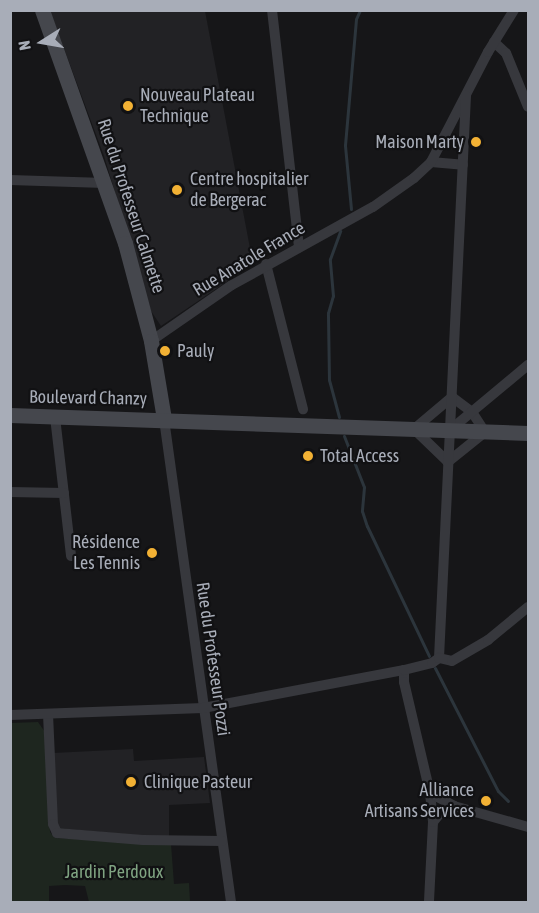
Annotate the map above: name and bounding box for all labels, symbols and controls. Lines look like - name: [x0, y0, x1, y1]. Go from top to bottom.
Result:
- north arrow: [12, 12, 72, 72]
- text: N: [15, 39, 34, 52]
- place label: Nouveau Plateau Technique: [140, 85, 255, 128]
- marker: Nouveau Plateau Technique: [121, 99, 135, 113]
- street label: Rue du Professeur Calmette: [93, 116, 169, 296]
- place label: Maison Marty: [375, 131, 464, 153]
- marker: Maison Marty: [469, 135, 483, 149]
- place label: Centre hospitalier de Bergerac: [190, 169, 308, 212]
- marker: Centre hospitalier de Bergerac: [168, 181, 186, 199]
- street label: Rue Anatole France: [189, 217, 309, 301]
- place label: Pauly: [177, 340, 215, 362]
- marker: Pauly: [158, 344, 172, 358]
- street label: Boulevard Chanzy: [29, 386, 147, 410]
- place label: Total Access: [320, 445, 399, 467]
- marker: Total Access: [301, 449, 315, 463]
- place label: Résidence Les Tennis: [72, 532, 140, 574]
- marker: Résidence Les Tennis: [145, 546, 159, 560]
- street label: Rue du Professeur Pozzi: [192, 581, 234, 737]
- place label: Clinique Pasteur: [144, 771, 252, 793]
- marker: Clinique Pasteur: [122, 773, 140, 791]
- place label: Alliance Artisans Services: [365, 780, 474, 822]
- marker: Alliance Artisans Services: [479, 794, 493, 808]
- park label: Jardin Perdoux: [65, 861, 163, 883]

